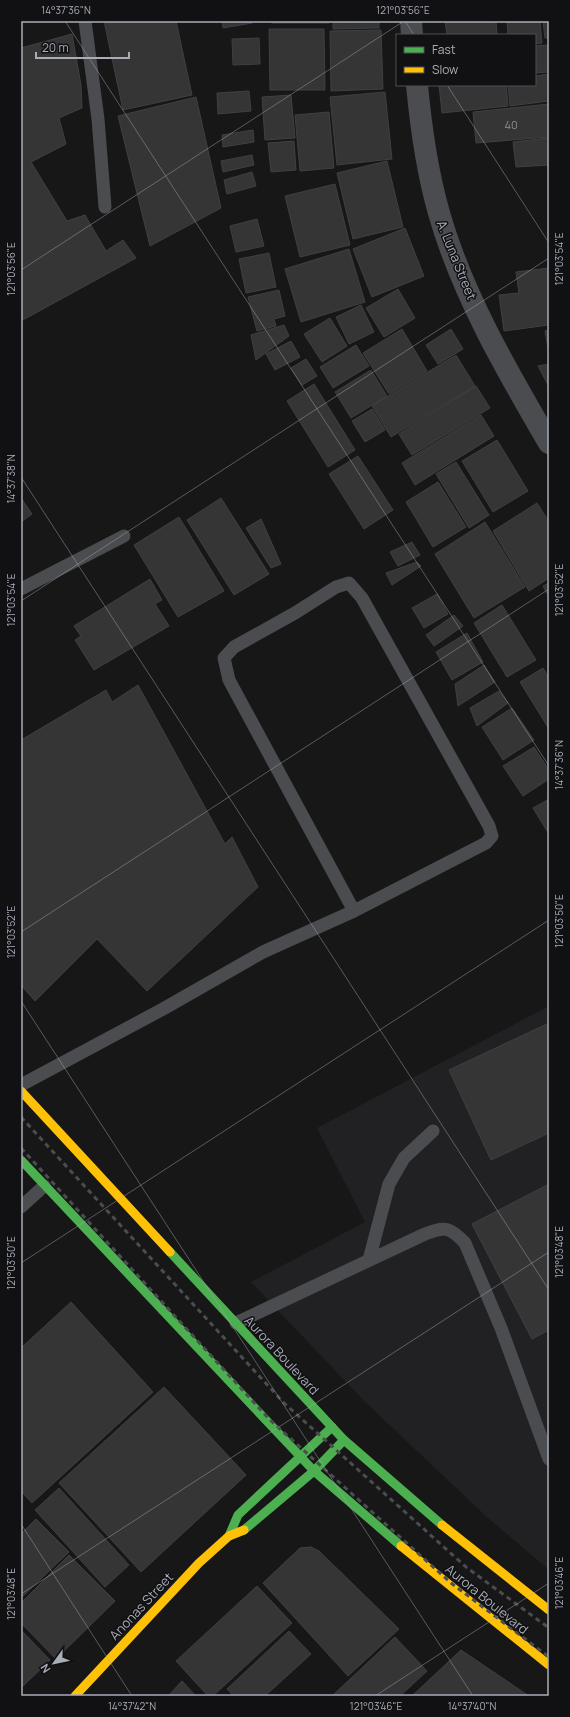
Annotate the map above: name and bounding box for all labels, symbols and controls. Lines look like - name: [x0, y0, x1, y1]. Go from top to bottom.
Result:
- text: 14°37'36"N: [41, 3, 91, 17]
- text: 121°03'56"E: [376, 3, 430, 17]
- scale bar: [36, 34, 129, 60]
- legend: [396, 34, 536, 86]
- text: 20 m: [42, 39, 69, 56]
- text: Fast: [432, 41, 456, 58]
- text: Slow: [432, 61, 458, 78]
- house number: 40: [504, 117, 518, 132]
- street label: A. Luna Street: [433, 218, 481, 302]
- text: 121°03'54"E: [552, 232, 566, 285]
- text: 121°03'56"E: [4, 242, 18, 296]
- text: 14°37'38"N: [4, 454, 18, 504]
- text: 121°03'52"E: [552, 563, 566, 616]
- text: 121°03'54"E: [4, 573, 18, 626]
- text: 14°37'36"N: [552, 740, 566, 790]
- text: 121°03'50"E: [552, 894, 566, 948]
- text: 121°03'52"E: [4, 905, 18, 958]
- text: 121°03'48"E: [552, 1226, 566, 1278]
- text: 121°03'50"E: [4, 1236, 18, 1290]
- street label: Aurora Boulevard: [241, 1312, 323, 1398]
- text: 121°03'46"E: [552, 1557, 566, 1609]
- street label: Aurora Boulevard: [442, 1560, 532, 1638]
- text: 121°03'48"E: [4, 1568, 18, 1620]
- street label: Anonas Street: [105, 1568, 177, 1644]
- north arrow: [34, 1643, 74, 1683]
- text: N: [37, 1661, 54, 1676]
- text: 14°37'42"N: [108, 1699, 156, 1713]
- text: 121°03'46"E: [350, 1699, 402, 1713]
- text: 14°37'40"N: [448, 1699, 496, 1713]

